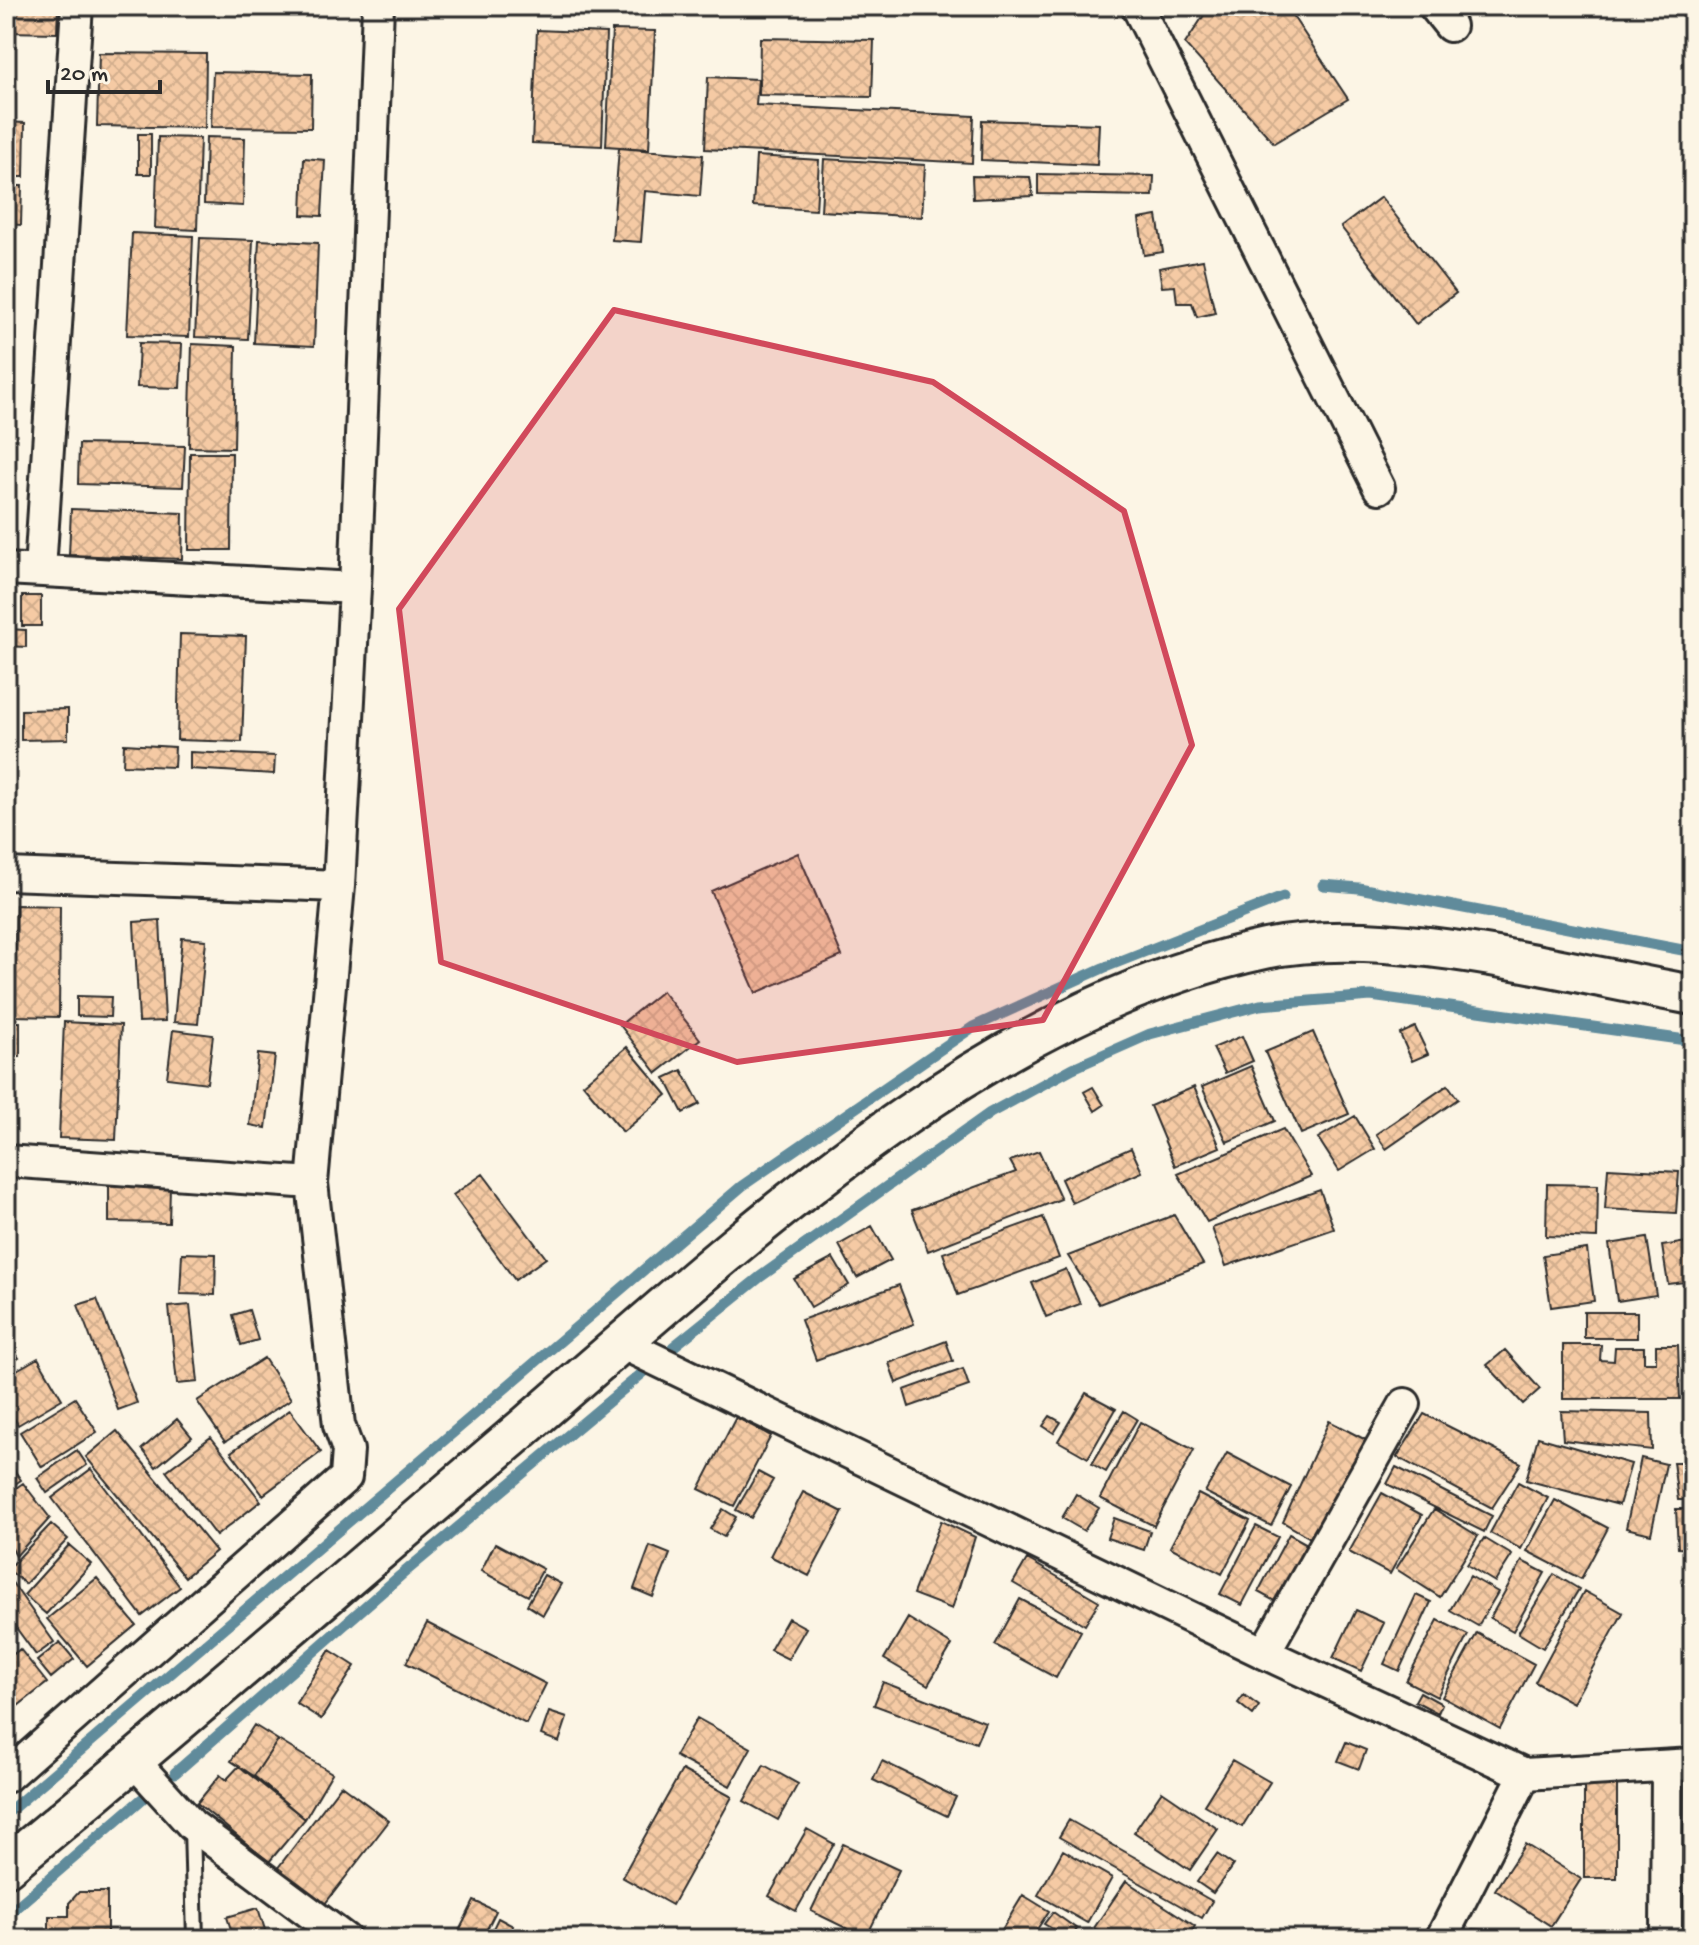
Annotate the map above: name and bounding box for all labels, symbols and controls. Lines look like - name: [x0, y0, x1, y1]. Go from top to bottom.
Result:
- scale bar: [48, 44, 160, 94]
- text: 20 m: [60, 61, 108, 90]

